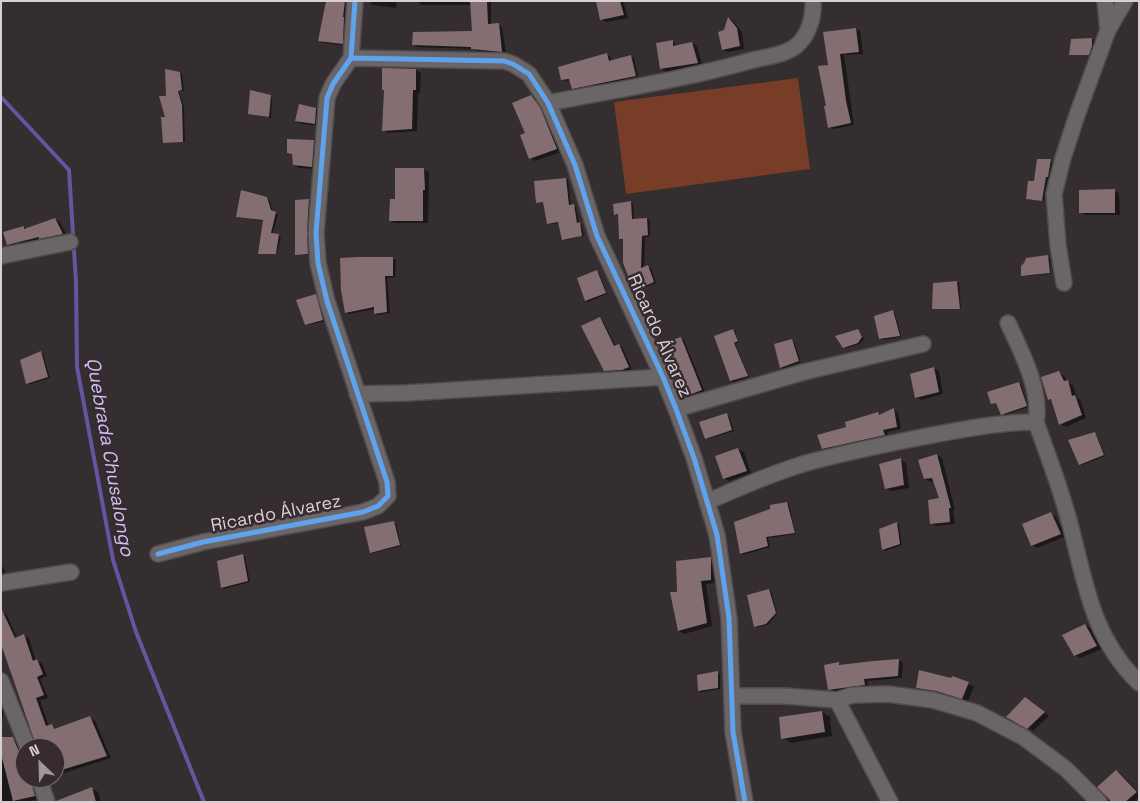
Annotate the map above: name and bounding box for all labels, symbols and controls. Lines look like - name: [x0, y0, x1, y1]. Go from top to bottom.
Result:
- street label: Ricardo Álvarez: [622, 271, 696, 401]
- water label: Quebrada Chusalongo: [80, 356, 138, 558]
- street label: Ricardo Álvarez: [209, 491, 343, 537]
- north arrow: [15, 738, 65, 788]
- text: N: [26, 740, 42, 760]

